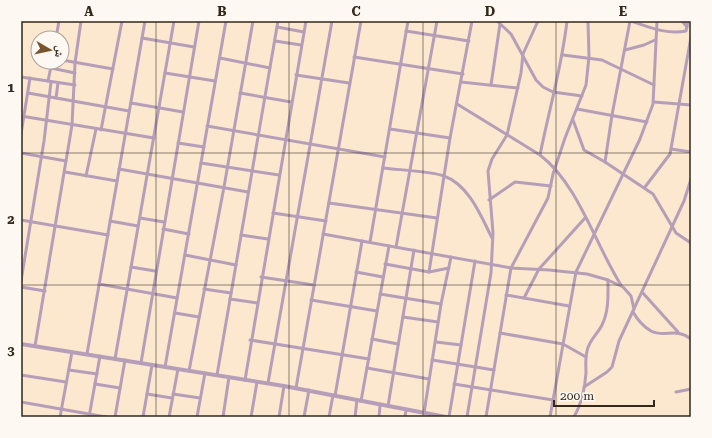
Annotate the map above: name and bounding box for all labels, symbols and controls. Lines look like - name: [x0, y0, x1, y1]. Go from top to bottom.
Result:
- text: A: [84, 4, 94, 19]
- text: B: [217, 4, 227, 19]
- text: C: [351, 4, 361, 19]
- text: D: [485, 4, 495, 19]
- text: E: [619, 4, 627, 19]
- north arrow: [30, 30, 70, 70]
- text: ش: [51, 45, 67, 59]
- text: 1: [7, 80, 15, 95]
- text: 2: [7, 212, 15, 227]
- text: 3: [7, 343, 15, 358]
- scale bar: [554, 382, 654, 408]
- text: 200 m: [560, 389, 594, 403]

